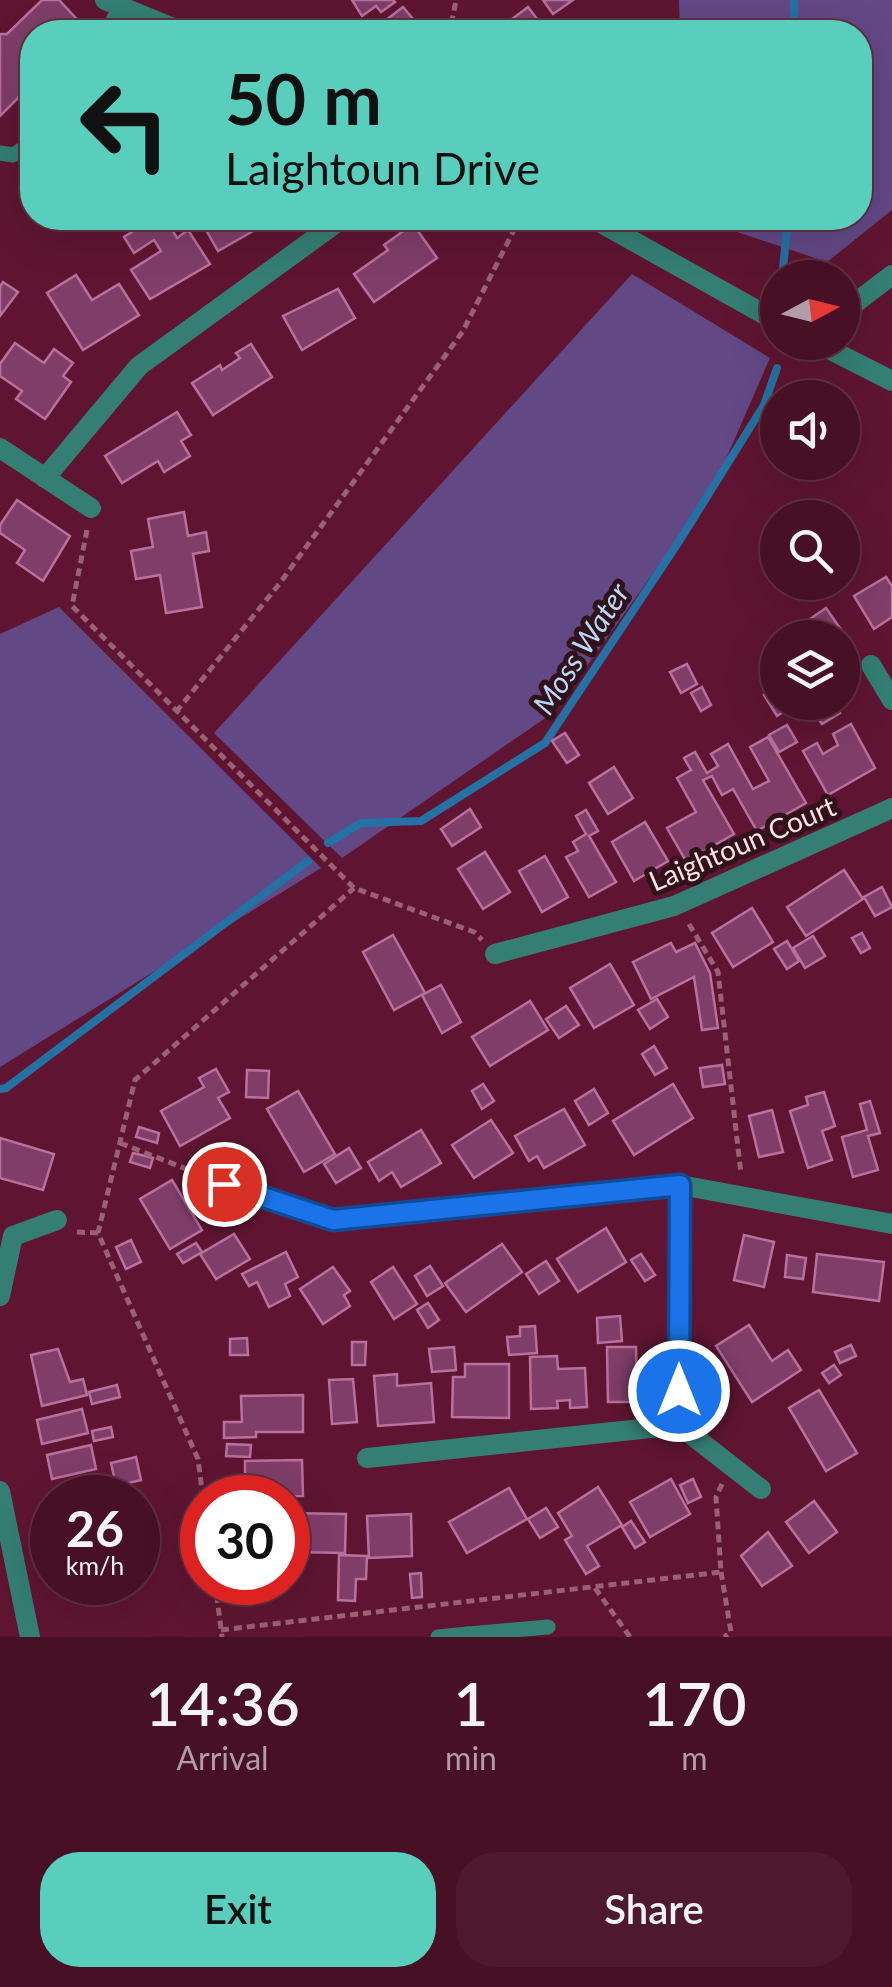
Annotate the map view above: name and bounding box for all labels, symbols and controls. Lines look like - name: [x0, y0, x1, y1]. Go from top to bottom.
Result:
- text: 50 m: [225, 56, 382, 140]
- icon: left: [60, 60, 190, 190]
- text: Laightoun Drive: [225, 141, 540, 195]
- north arrow: [760, 260, 860, 360]
- map controls: [760, 260, 860, 720]
- button: sound: [760, 380, 860, 480]
- button: search: [760, 500, 860, 600]
- water label: Moss Water: [524, 575, 636, 720]
- button: layers: [760, 620, 860, 720]
- street label: Laightoun Court: [644, 788, 840, 898]
- pin: [182, 1142, 267, 1227]
- icon: arrive: [197, 1157, 252, 1212]
- position arrow: [627, 1339, 731, 1443]
- speed limit sign: 30: [180, 1475, 310, 1605]
- text: 26: [66, 1498, 124, 1558]
- text: km/h: [66, 1550, 124, 1580]
- text: 14:36: [145, 1667, 300, 1739]
- text: 1: [454, 1667, 488, 1739]
- text: 170: [642, 1667, 747, 1739]
- text: Arrival: [176, 1738, 269, 1777]
- text: min: [445, 1738, 497, 1777]
- text: m: [681, 1738, 708, 1777]
- button: Exit: [40, 1852, 436, 1967]
- button: Share: [456, 1852, 852, 1967]

